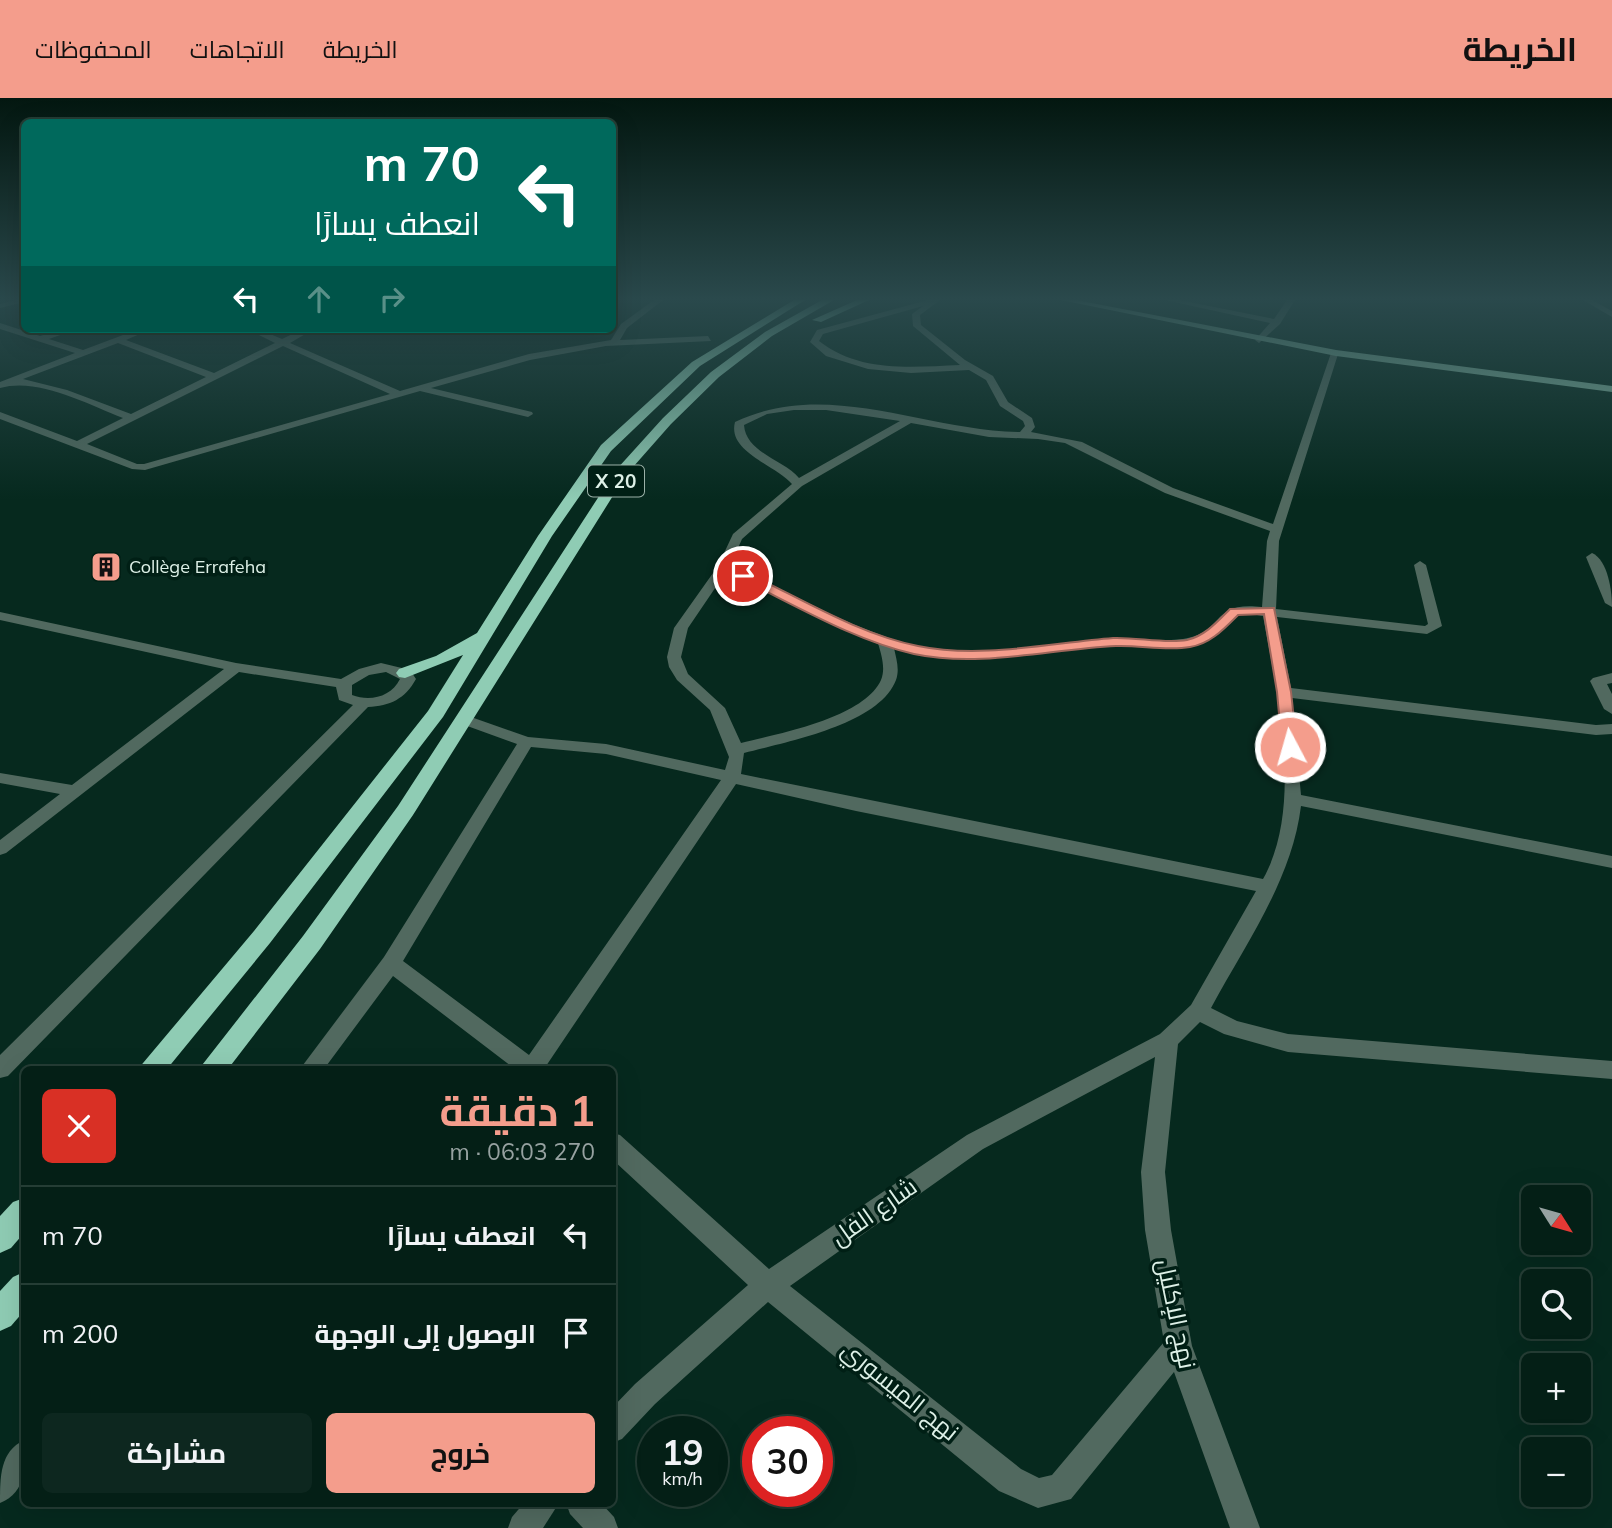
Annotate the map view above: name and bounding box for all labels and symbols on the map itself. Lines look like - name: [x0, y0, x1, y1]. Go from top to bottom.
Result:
- road number: X 20: [588, 466, 644, 496]
- pin: [713, 546, 773, 606]
- building icon: Collège Errafeha: [89, 550, 123, 584]
- place label: Collège Errafeha: [129, 555, 266, 578]
- position arrow: [1253, 710, 1327, 784]
- street label: شارع الفل: [825, 1171, 923, 1253]
- north arrow: [1521, 1185, 1591, 1255]
- street label: نهج الإكليل: [1149, 1256, 1203, 1372]
- street label: نهج الميسوري: [833, 1334, 965, 1450]
- speed limit sign: 30: [742, 1416, 833, 1507]

